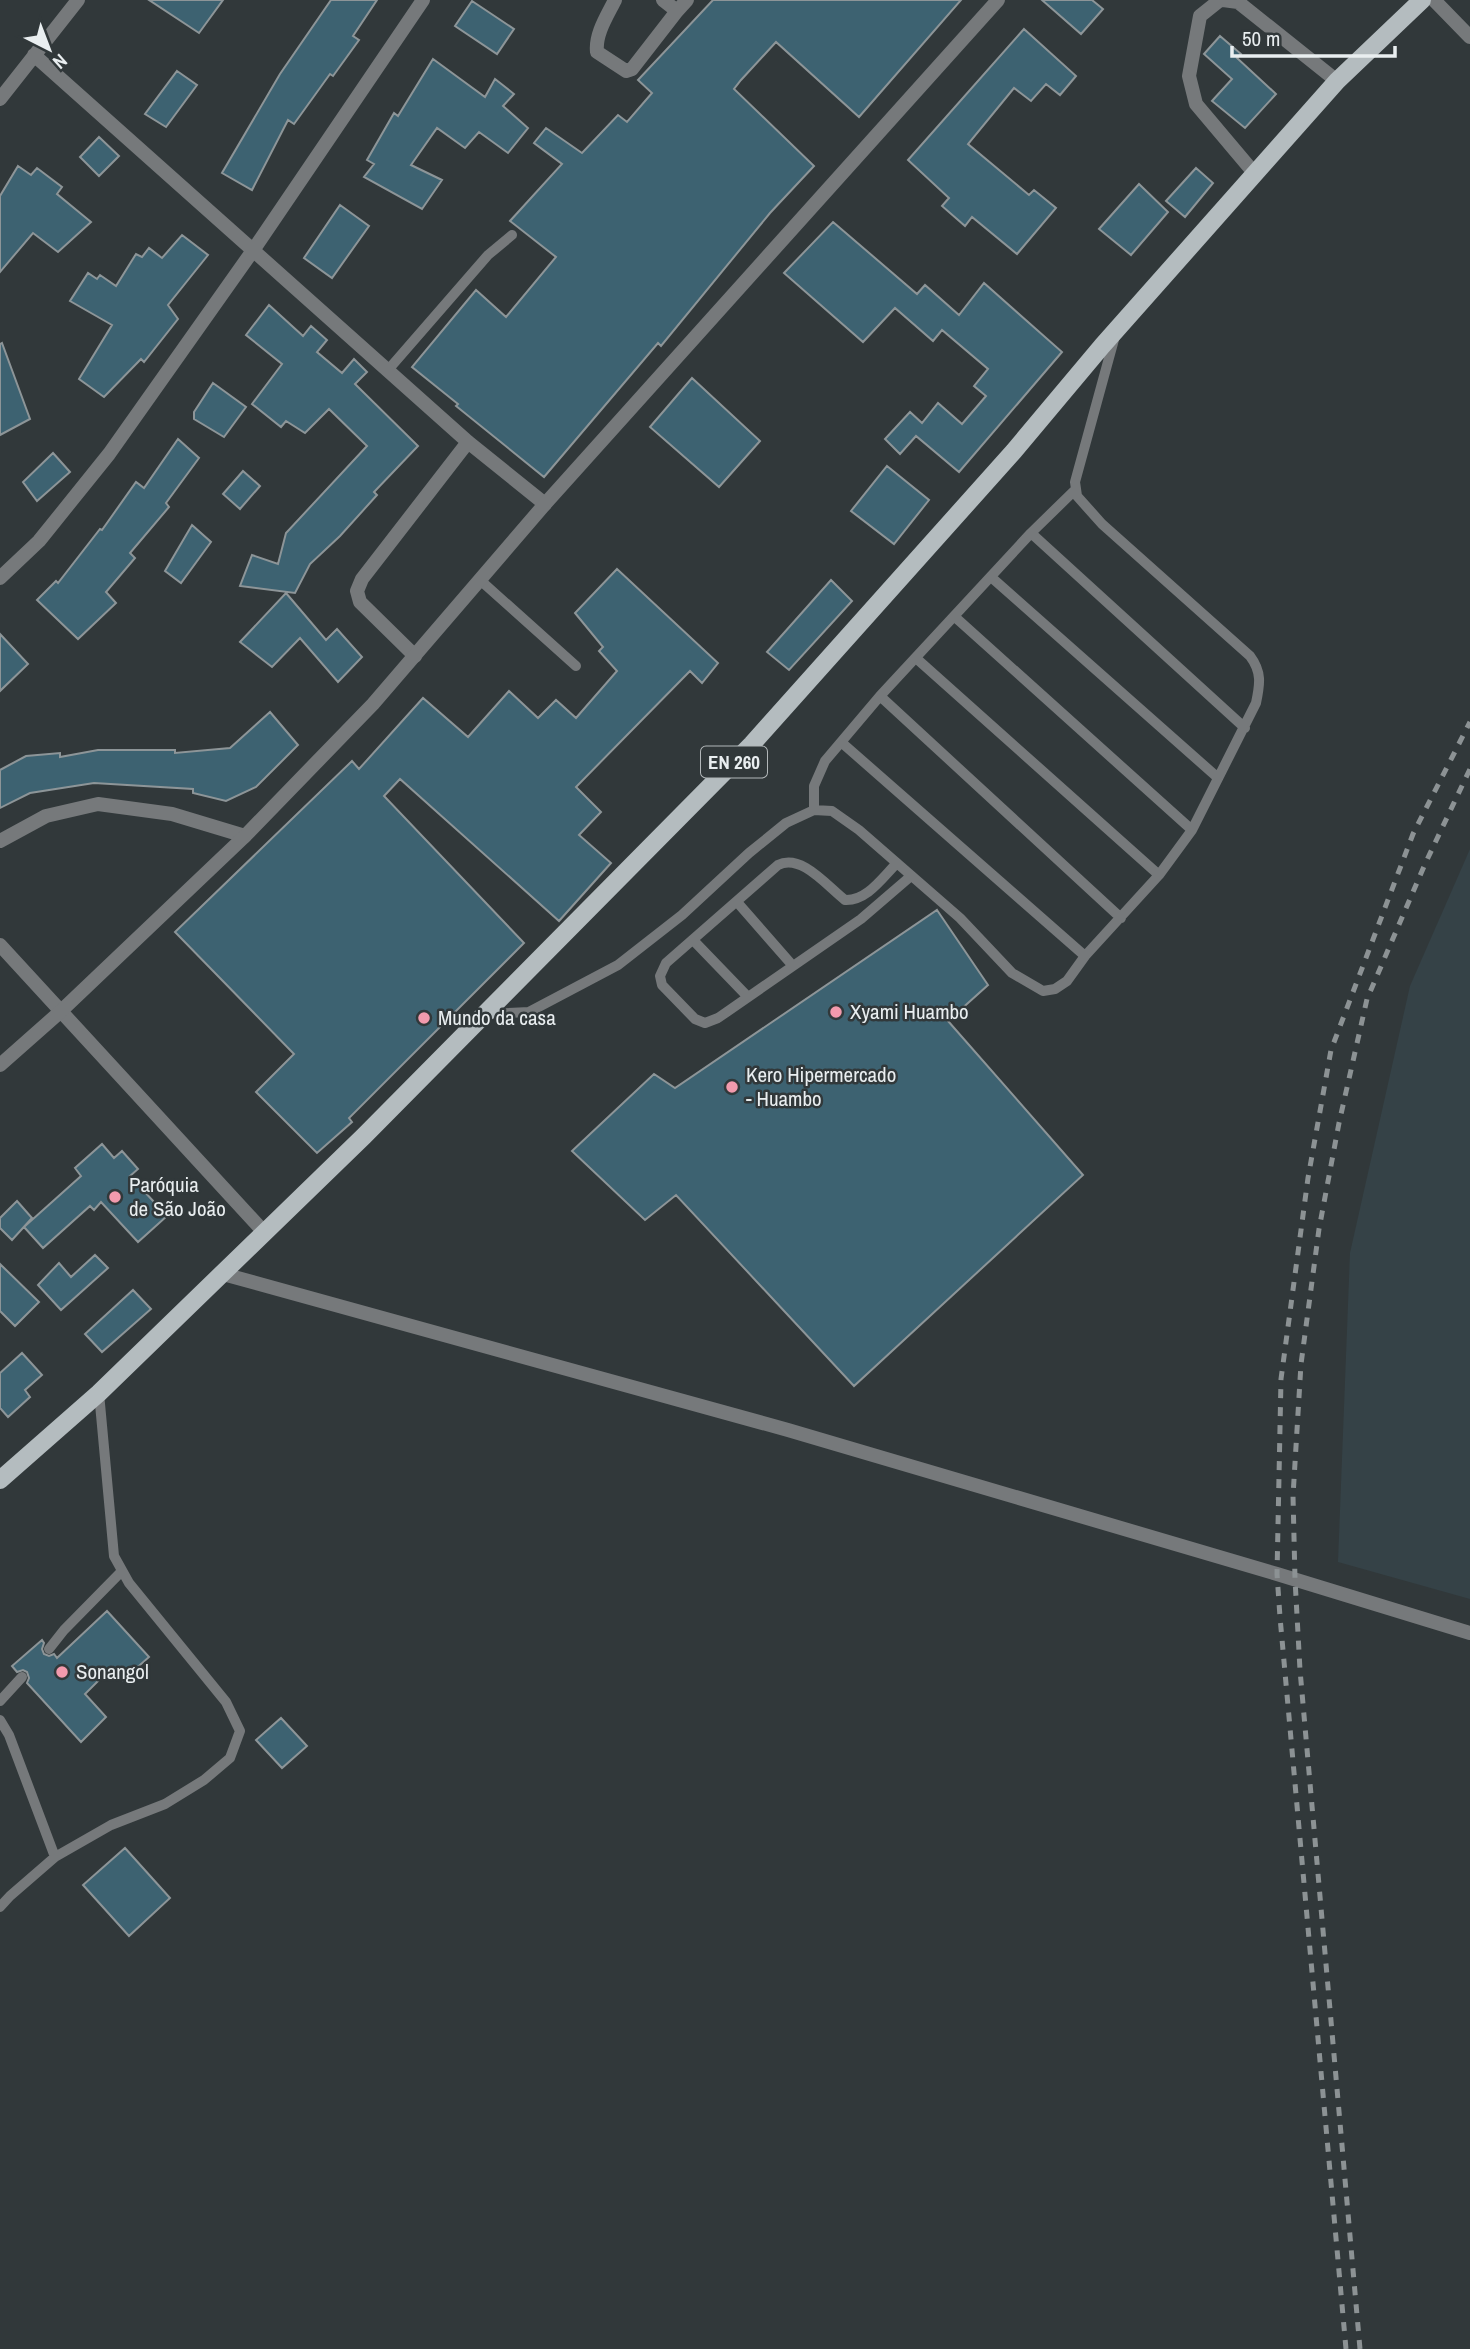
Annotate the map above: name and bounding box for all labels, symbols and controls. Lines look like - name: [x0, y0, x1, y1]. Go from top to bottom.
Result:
- north arrow: [14, 14, 84, 84]
- scale bar: [1232, 14, 1395, 58]
- text: 50 m: [1242, 24, 1280, 53]
- text: N: [47, 48, 73, 75]
- road number: EN 260: [701, 747, 767, 778]
- place label: Xyami Huambo: [850, 997, 969, 1026]
- place label: Mundo da casa: [438, 1003, 556, 1032]
- marker: Xyami Huambo: [828, 1004, 844, 1020]
- marker: Mundo da casa: [416, 1010, 432, 1026]
- place label: Kero Hipermercado - Huambo: [746, 1060, 896, 1113]
- marker: Kero Hipermercado - Huambo: [724, 1079, 740, 1095]
- place label: Paróquia de São João: [129, 1170, 226, 1223]
- marker: Paróquia de São João: [107, 1189, 123, 1205]
- place label: Sonangol: [76, 1657, 149, 1686]
- marker: Sonangol: [54, 1664, 70, 1680]

